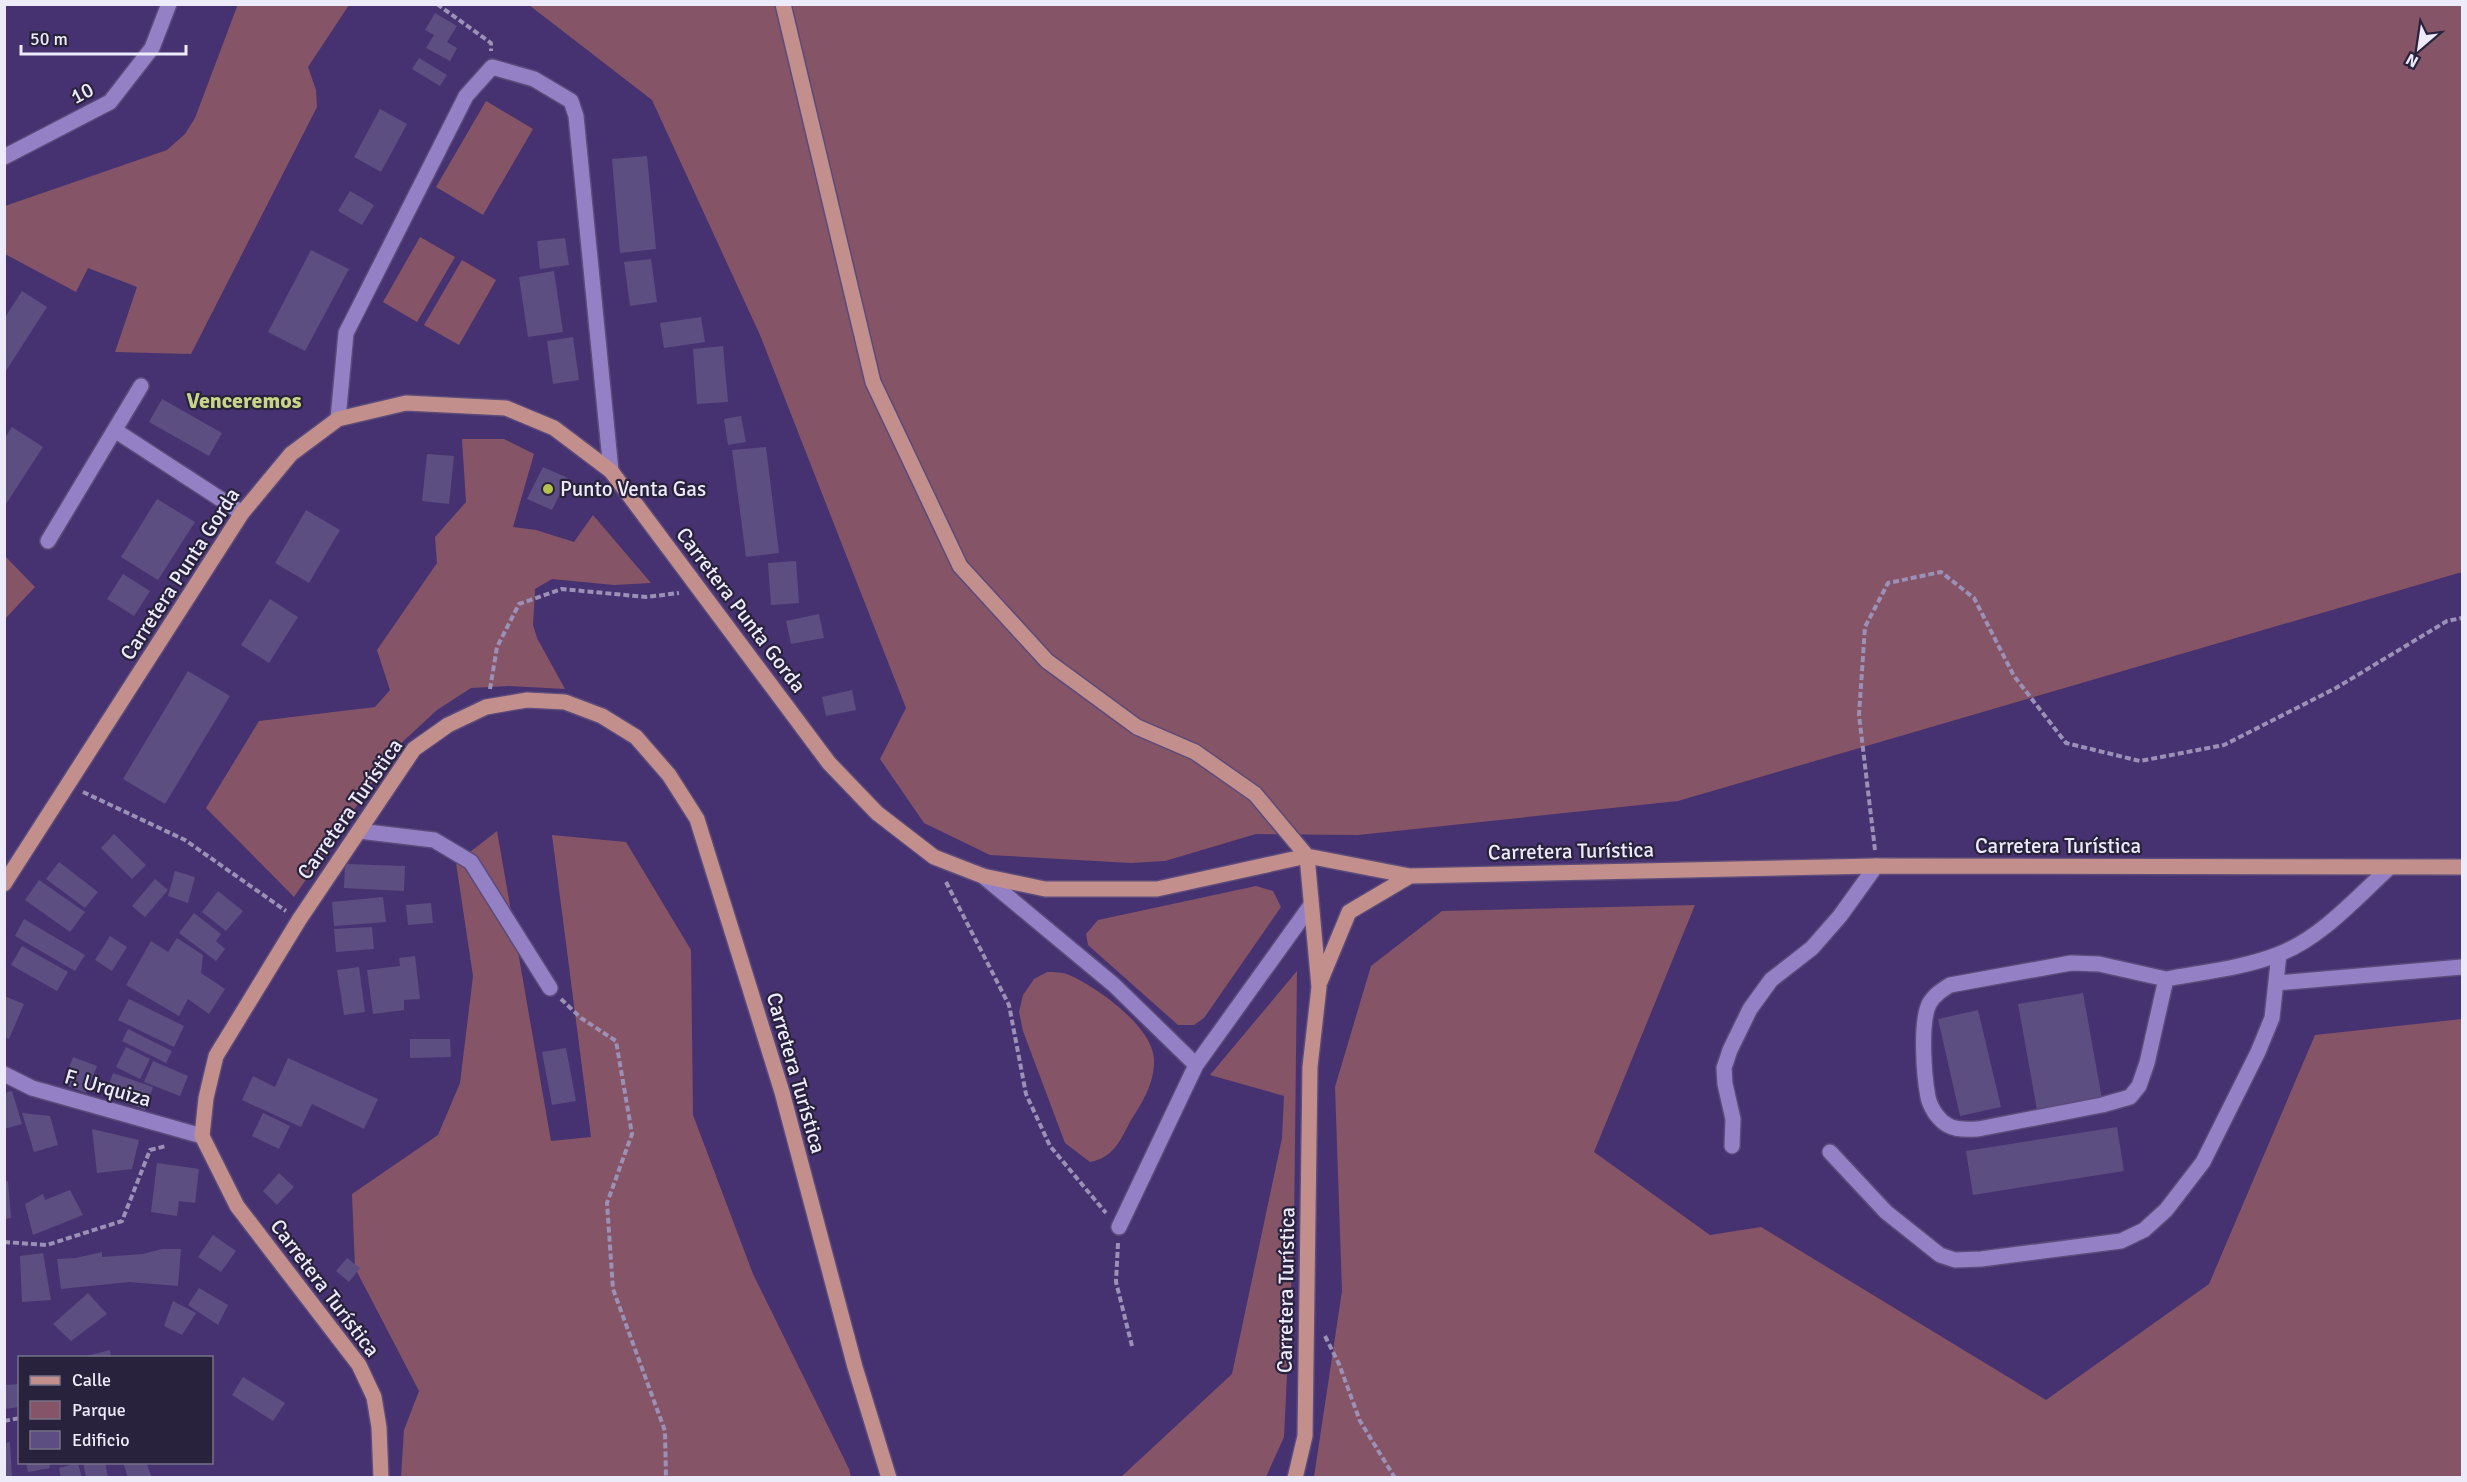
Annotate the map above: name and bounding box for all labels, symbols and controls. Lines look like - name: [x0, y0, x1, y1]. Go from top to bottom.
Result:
- scale bar: [21, 18, 186, 56]
- north arrow: [2389, 18, 2449, 78]
- text: 50 m: [30, 28, 68, 50]
- text: N: [2402, 49, 2422, 72]
- street label: 10: [66, 76, 98, 110]
- district label: Venceremos: [187, 387, 302, 414]
- place label: Punto Venta Gas: [560, 476, 706, 502]
- marker: Punto Venta Gas: [541, 482, 555, 496]
- street label: Carretera Punta Gorda: [115, 483, 245, 665]
- street label: Carretera Punta Gorda: [670, 522, 812, 698]
- street label: Carretera Turística: [292, 734, 408, 884]
- street label: Carretera Turística: [1975, 833, 2141, 859]
- street label: Carretera Turística: [1488, 837, 1654, 865]
- street label: Carretera Turística: [761, 990, 831, 1156]
- street label: F. Urquiza: [62, 1063, 154, 1113]
- street label: Carretera Turística: [1272, 1207, 1300, 1373]
- street label: Carretera Turística: [265, 1214, 385, 1362]
- legend: [18, 1356, 213, 1464]
- text: Calle: [72, 1369, 111, 1391]
- text: Parque: [72, 1399, 126, 1421]
- text: Edificio: [72, 1429, 130, 1451]

